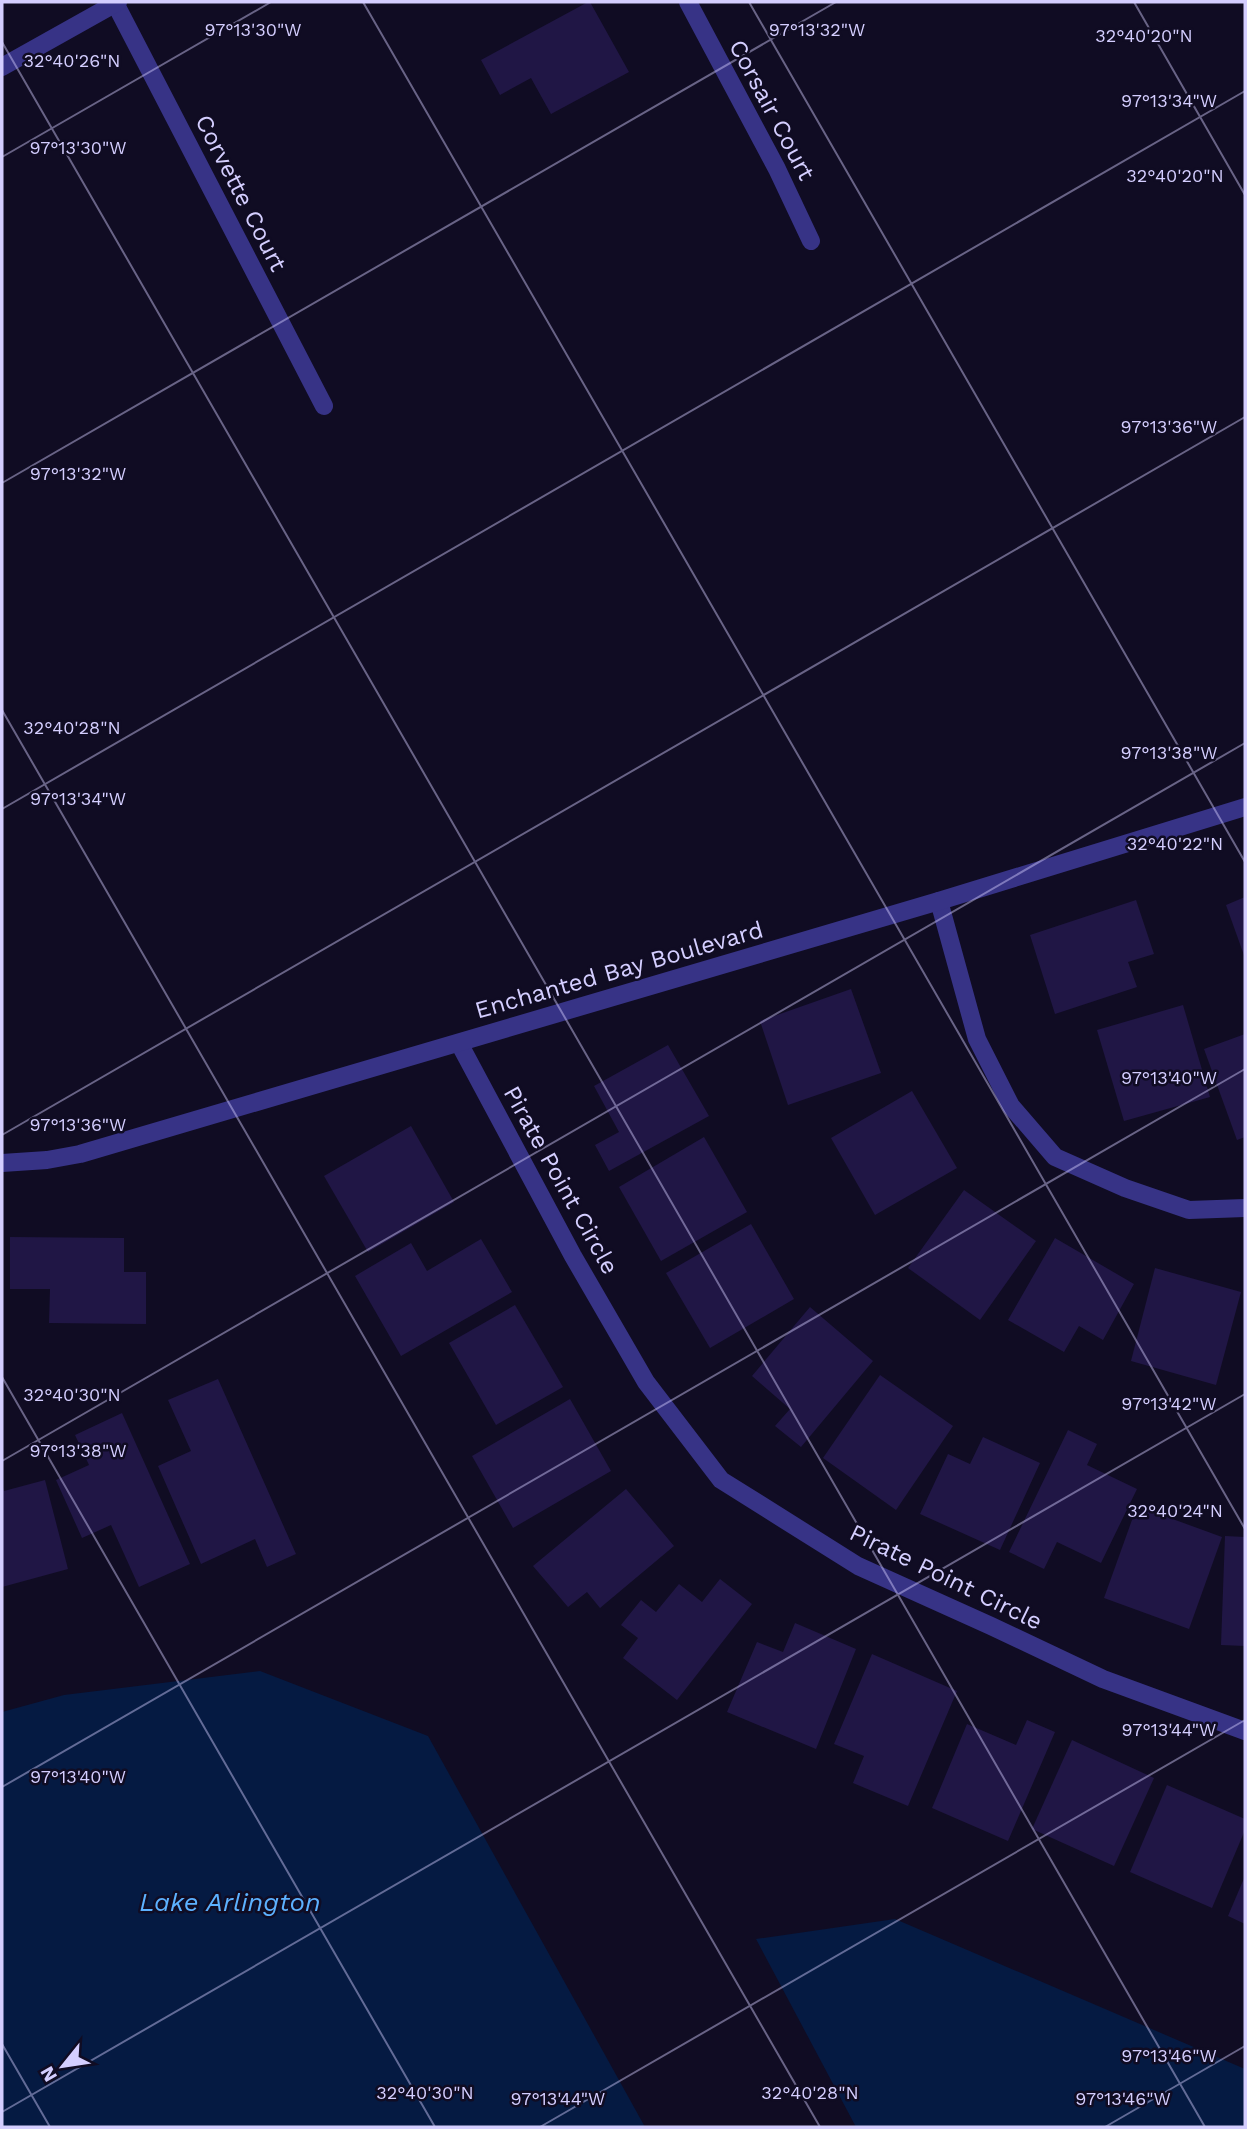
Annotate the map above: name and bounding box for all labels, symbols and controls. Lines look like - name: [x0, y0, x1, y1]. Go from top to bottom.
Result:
- text: 97°13'30"W: [204, 19, 302, 40]
- text: 97°13'32"W: [769, 19, 865, 40]
- text: 32°40'20"N: [1095, 25, 1193, 46]
- street label: Corsair Court: [723, 35, 821, 185]
- text: 32°40'26"N: [23, 50, 121, 71]
- text: 97°13'34"W: [1121, 90, 1217, 111]
- street label: Corvette Court: [189, 110, 293, 276]
- text: 97°13'30"W: [29, 137, 127, 158]
- text: 32°40'20"N: [1126, 165, 1224, 186]
- text: 97°13'36"W: [1121, 416, 1217, 437]
- text: 97°13'32"W: [30, 463, 126, 484]
- text: 32°40'28"N: [23, 717, 121, 738]
- text: 97°13'38"W: [1121, 742, 1217, 763]
- text: 97°13'34"W: [30, 788, 126, 809]
- text: 32°40'22"N: [1127, 833, 1223, 854]
- street label: Enchanted Bay Boulevard: [472, 915, 766, 1025]
- text: 97°13'40"W: [1121, 1067, 1217, 1088]
- street label: Pirate Point Circle: [498, 1081, 624, 1279]
- text: 97°13'36"W: [30, 1114, 126, 1135]
- text: 32°40'30"N: [23, 1384, 121, 1405]
- text: 97°13'42"W: [1121, 1393, 1217, 1414]
- text: 97°13'38"W: [30, 1440, 126, 1461]
- text: 32°40'24"N: [1127, 1500, 1223, 1521]
- street label: Pirate Point Circle: [845, 1518, 1047, 1636]
- text: 97°13'44"W: [1122, 1719, 1216, 1740]
- text: 97°13'40"W: [30, 1766, 126, 1787]
- water label: Lake Arlington: [139, 1887, 321, 1917]
- north arrow: [28, 2031, 98, 2101]
- text: 97°13'46"W: [1121, 2045, 1217, 2066]
- text: N: [35, 2062, 62, 2086]
- text: 32°40'30"N: [376, 2082, 474, 2103]
- text: 32°40'28"N: [761, 2082, 859, 2103]
- text: 97°13'44"W: [511, 2088, 605, 2109]
- text: 97°13'46"W: [1075, 2088, 1171, 2109]

